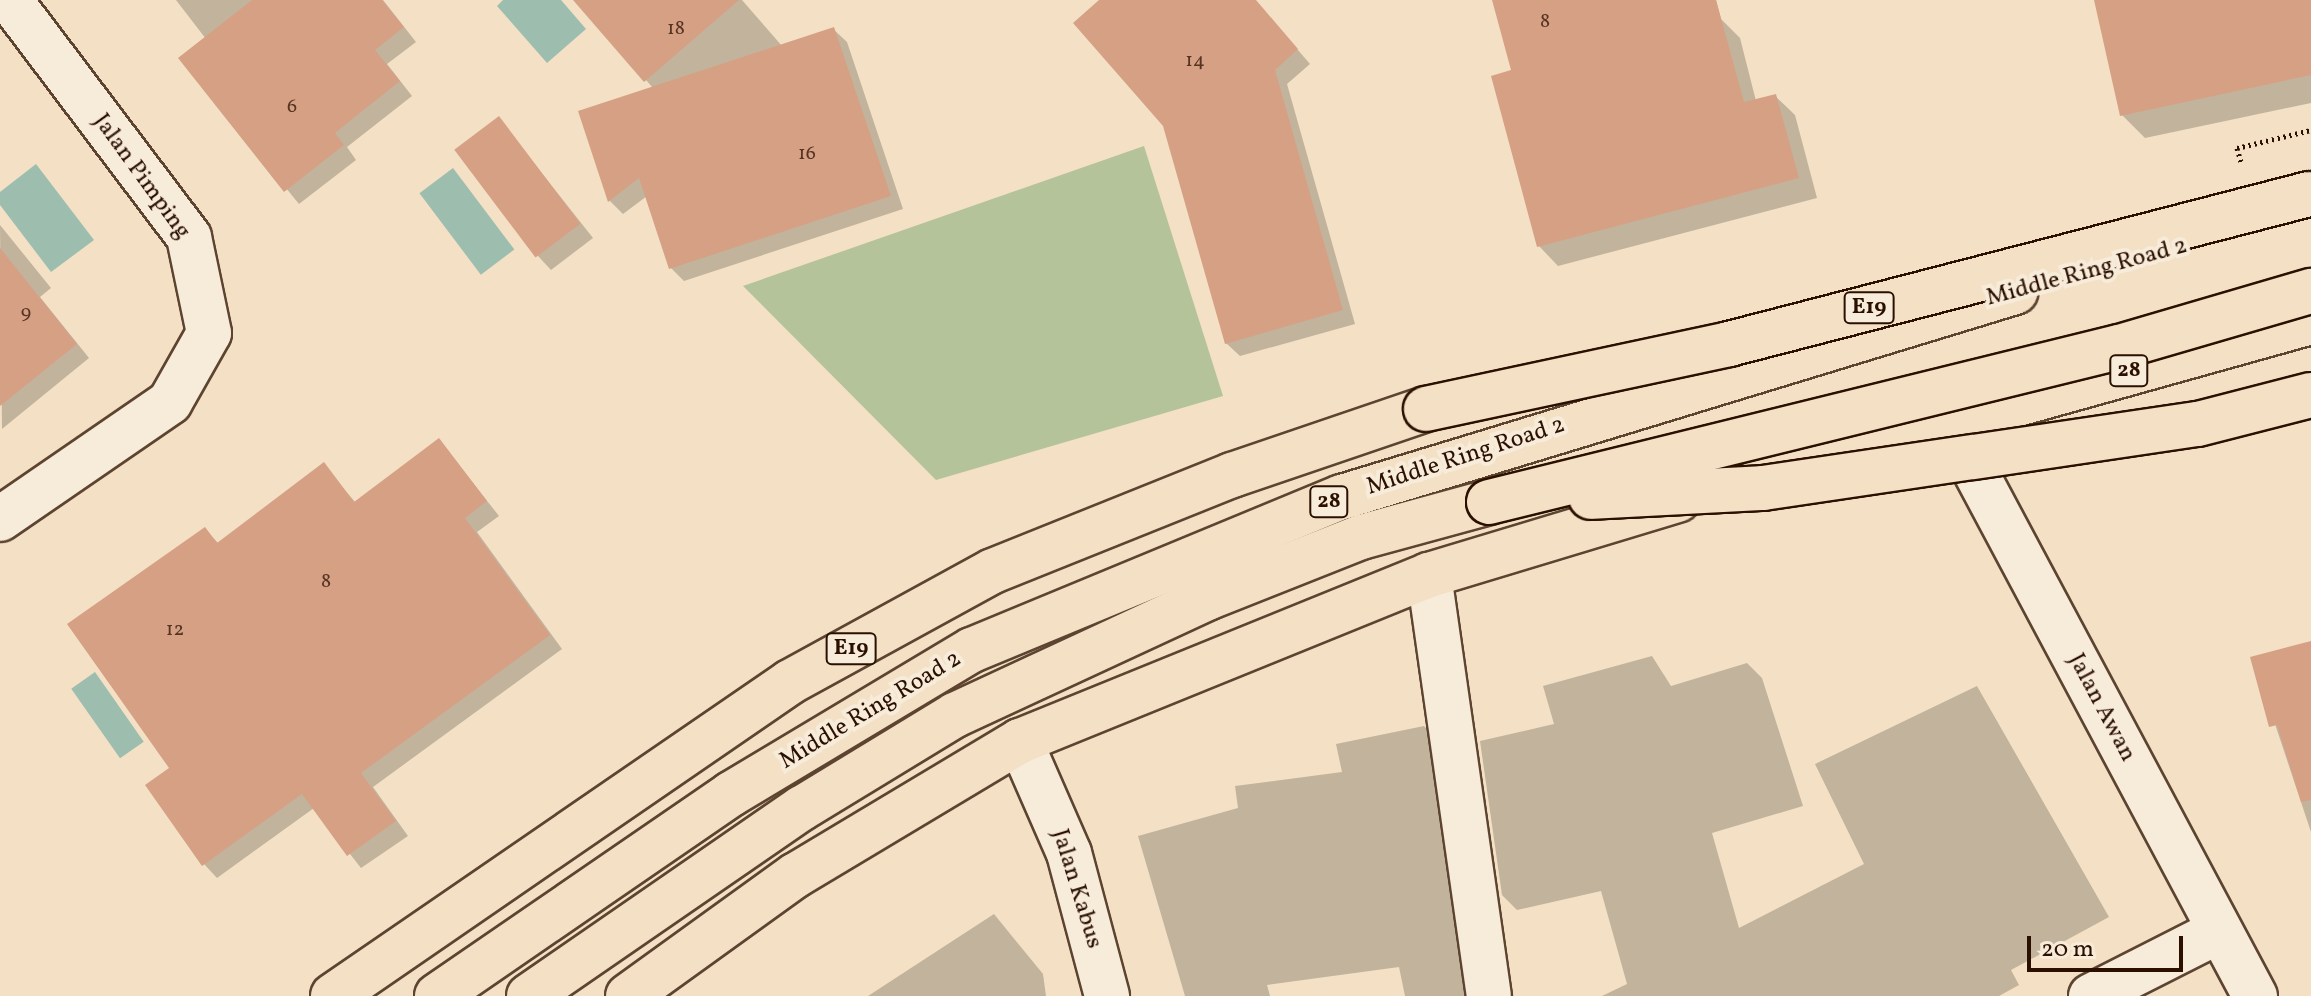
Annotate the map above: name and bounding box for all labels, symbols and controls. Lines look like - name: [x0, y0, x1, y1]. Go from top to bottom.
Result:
- house number: 8: [1540, 10, 1550, 34]
- house number: 18: [667, 17, 685, 41]
- house number: 14: [1185, 49, 1205, 73]
- house number: 6: [287, 95, 297, 119]
- street label: Jalan Pimping: [86, 109, 196, 245]
- house number: 16: [798, 142, 816, 166]
- street label: Middle Ring Road 2: [1983, 232, 2191, 314]
- road number: E19: [1843, 290, 1895, 326]
- house number: 9: [21, 301, 31, 325]
- road number: 28: [2109, 353, 2149, 389]
- street label: Middle Ring Road 2: [1363, 411, 1569, 503]
- road number: 28: [1309, 484, 1349, 520]
- house number: 8: [321, 570, 331, 594]
- house number: 12: [166, 618, 184, 642]
- road number: E19: [825, 631, 877, 667]
- street label: Middle Ring Road 2: [775, 645, 967, 777]
- street label: Jalan Awan: [2060, 649, 2142, 767]
- street label: Jalan Kabus: [1044, 826, 1108, 952]
- scale bar: [2031, 920, 2187, 970]
- text: 20 m: [2041, 933, 2094, 967]

